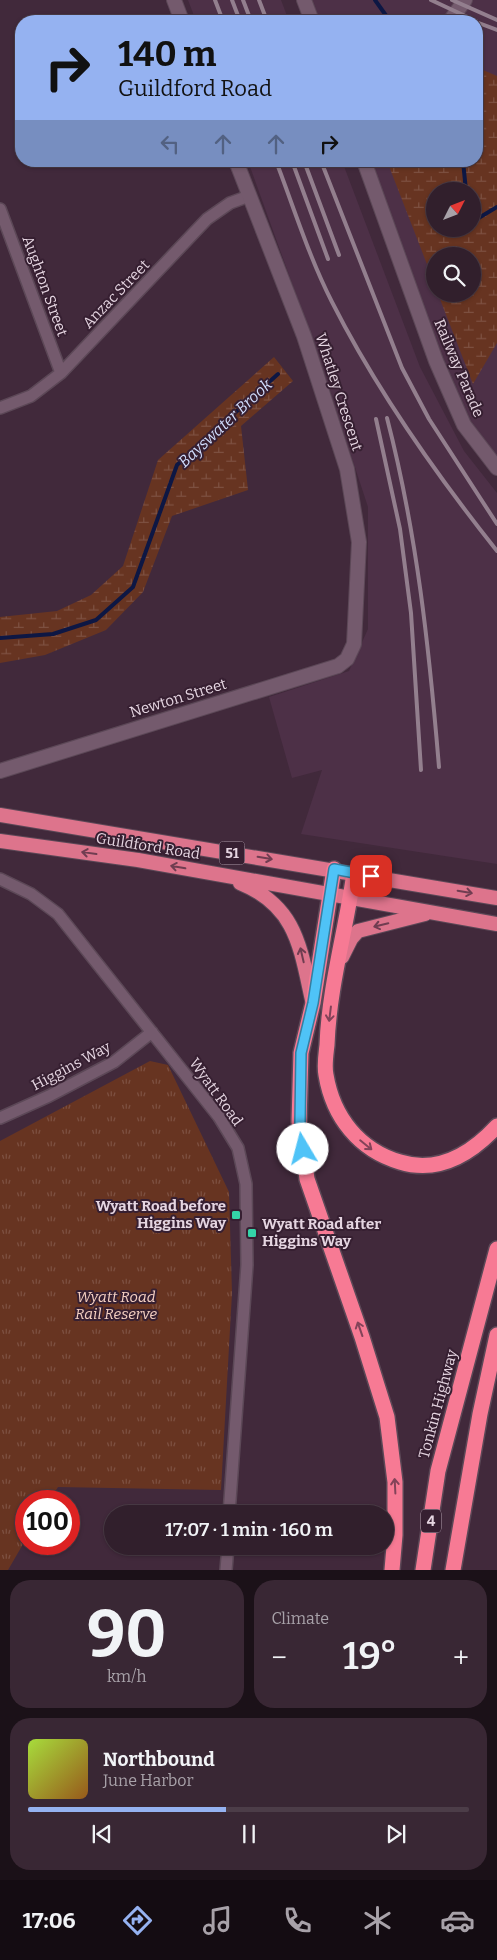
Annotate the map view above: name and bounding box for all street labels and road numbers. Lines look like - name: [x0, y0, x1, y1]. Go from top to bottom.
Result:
- street label: Aughton Street: [18, 233, 72, 339]
- street label: Anzac Street: [79, 256, 154, 332]
- street label: Railway Parade: [430, 316, 488, 420]
- street label: Whatley Crescent: [311, 331, 367, 454]
- street label: Newton Street: [127, 675, 229, 721]
- street label: Guildford Road: [95, 829, 201, 863]
- road number: 51: [220, 841, 244, 864]
- street label: Higgins Way: [28, 1038, 114, 1094]
- street label: Wyatt Road: [185, 1055, 247, 1129]
- street label: Tonkin Highway: [415, 1347, 461, 1461]
- road number: 4: [421, 1510, 441, 1532]

